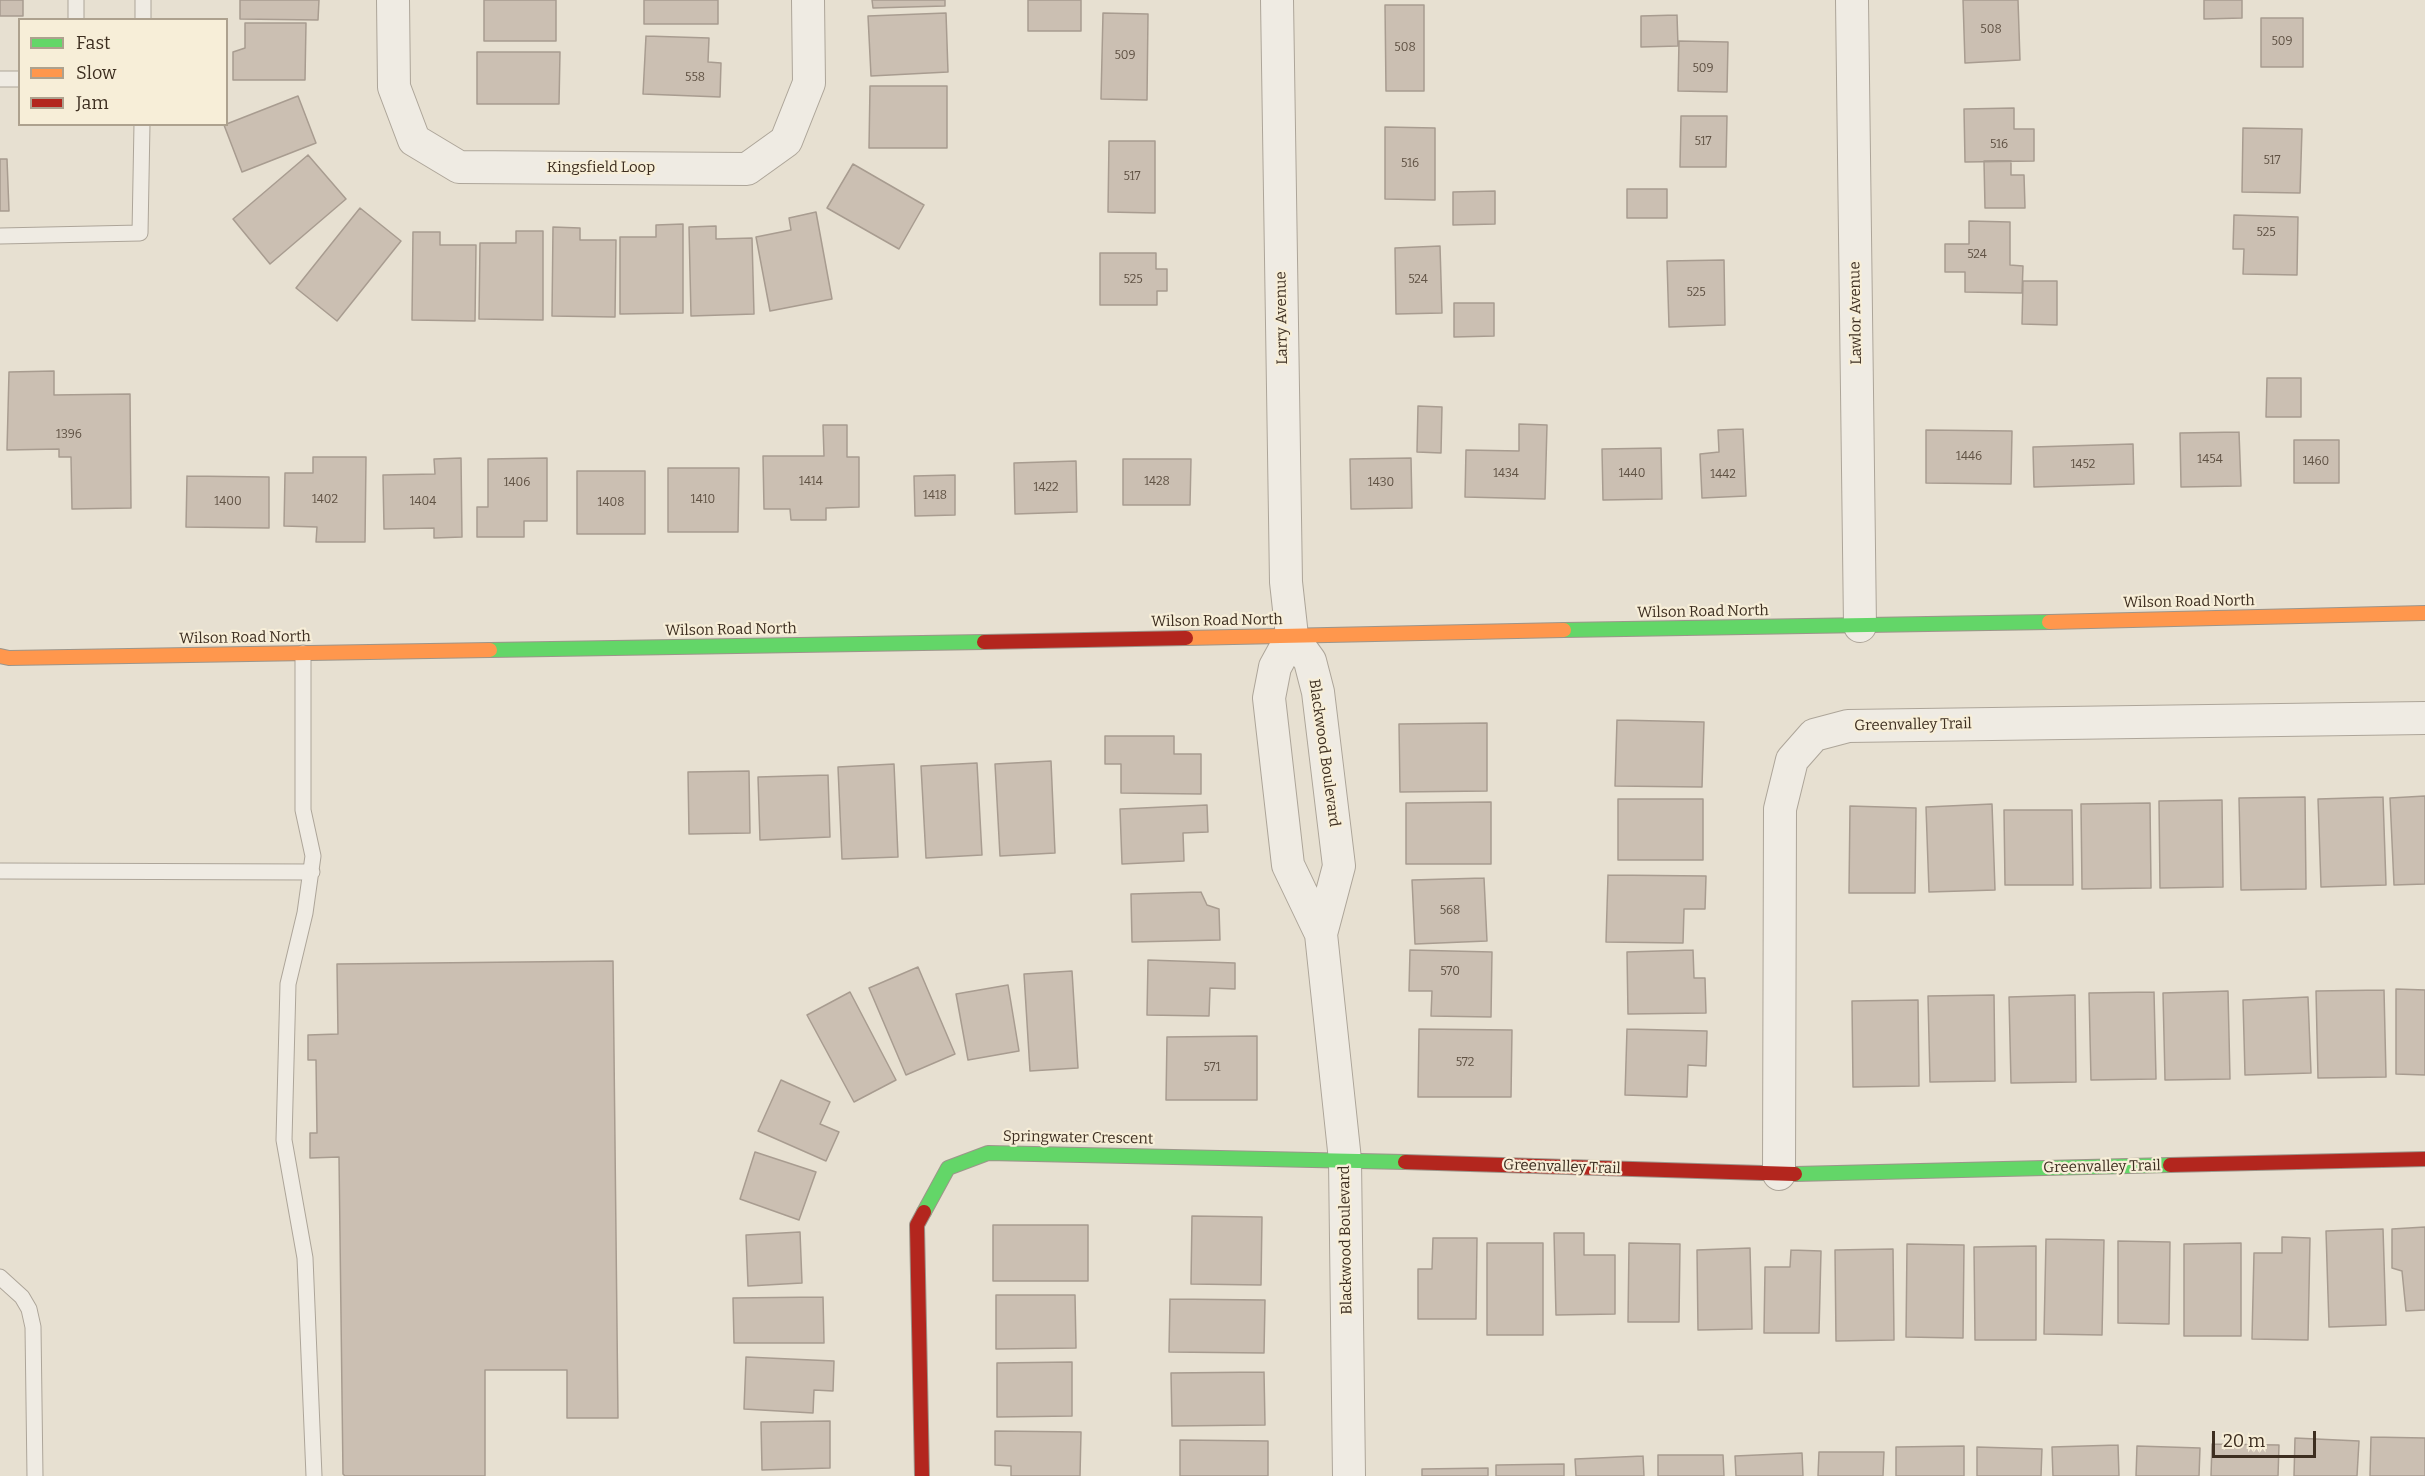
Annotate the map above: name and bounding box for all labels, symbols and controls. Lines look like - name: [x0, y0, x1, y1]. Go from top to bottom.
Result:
- legend: [18, 18, 228, 126]
- house number: 508: [1980, 23, 2002, 37]
- text: Fast: [76, 32, 111, 54]
- house number: 509: [2271, 35, 2293, 49]
- house number: 508: [1394, 41, 1416, 55]
- house number: 509: [1114, 49, 1136, 63]
- text: Slow: [76, 62, 116, 84]
- house number: 509: [1692, 62, 1714, 76]
- house number: 558: [685, 71, 705, 85]
- text: Jam: [76, 92, 109, 114]
- house number: 517: [1694, 135, 1712, 149]
- house number: 516: [1990, 138, 2008, 152]
- house number: 517: [2263, 154, 2281, 168]
- house number: 516: [1401, 157, 1419, 171]
- street label: Kingsfield Loop: [547, 159, 655, 177]
- house number: 517: [1123, 170, 1141, 184]
- house number: 525: [2256, 226, 2276, 240]
- house number: 524: [1967, 248, 1987, 262]
- street label: Lawlor Avenue: [1846, 261, 1866, 365]
- street label: Larry Avenue: [1272, 271, 1292, 365]
- house number: 525: [1123, 273, 1143, 287]
- house number: 524: [1408, 273, 1428, 287]
- house number: 525: [1686, 286, 1706, 300]
- house number: 1396: [56, 428, 82, 442]
- house number: 1446: [1956, 450, 1982, 464]
- house number: 1454: [2197, 453, 2223, 467]
- house number: 1460: [2303, 455, 2329, 469]
- house number: 1452: [2071, 458, 2095, 472]
- house number: 1434: [1493, 467, 1519, 481]
- house number: 1440: [1619, 467, 1645, 481]
- house number: 1442: [1710, 468, 1736, 482]
- house number: 1414: [799, 475, 823, 489]
- house number: 1428: [1144, 475, 1170, 489]
- house number: 1406: [504, 476, 530, 490]
- house number: 1430: [1368, 476, 1394, 490]
- house number: 1422: [1034, 481, 1058, 495]
- house number: 1418: [923, 489, 947, 503]
- house number: 1402: [312, 493, 338, 507]
- house number: 1410: [691, 493, 715, 507]
- house number: 1400: [214, 495, 242, 509]
- house number: 1404: [410, 495, 436, 509]
- house number: 1408: [598, 496, 624, 510]
- street label: Wilson Road North: [2123, 592, 2255, 612]
- street label: Wilson Road North: [1637, 602, 1769, 622]
- street label: Wilson Road North: [1151, 611, 1283, 631]
- street label: Wilson Road North: [665, 620, 797, 640]
- street label: Wilson Road North: [179, 628, 311, 648]
- street label: Blackwood Boulevard: [1305, 678, 1343, 828]
- street label: Greenvalley Trail: [1854, 715, 1972, 735]
- house number: 568: [1440, 904, 1460, 918]
- house number: 570: [1440, 965, 1460, 979]
- house number: 572: [1456, 1056, 1474, 1070]
- house number: 571: [1203, 1061, 1221, 1075]
- street label: Springwater Crescent: [1003, 1128, 1153, 1148]
- street label: Greenvalley Trail: [1503, 1156, 1621, 1178]
- street label: Greenvalley Trail: [2043, 1157, 2161, 1177]
- street label: Blackwood Boulevard: [1336, 1165, 1356, 1315]
- scale bar: [2215, 1419, 2318, 1457]
- text: 20 m: [2223, 1430, 2265, 1452]

